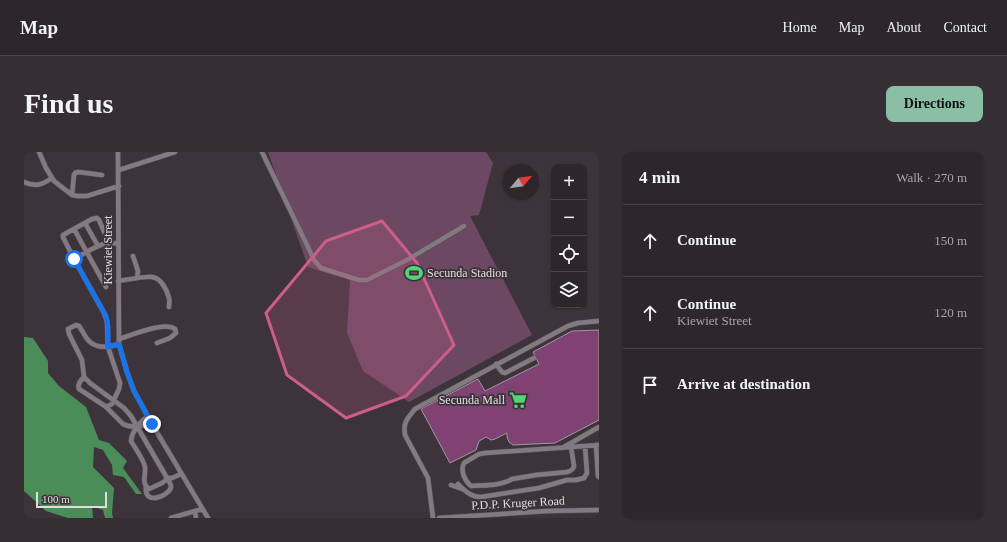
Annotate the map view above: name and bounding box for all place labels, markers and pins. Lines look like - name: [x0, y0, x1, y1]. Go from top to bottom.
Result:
- sports icon: Secunda Stadion: [404, 263, 424, 283]
- place label: Secunda Stadion: [427, 266, 507, 280]
- supermarket icon: Secunda Mall: [508, 390, 528, 410]
- place label: Secunda Mall: [439, 393, 506, 407]

